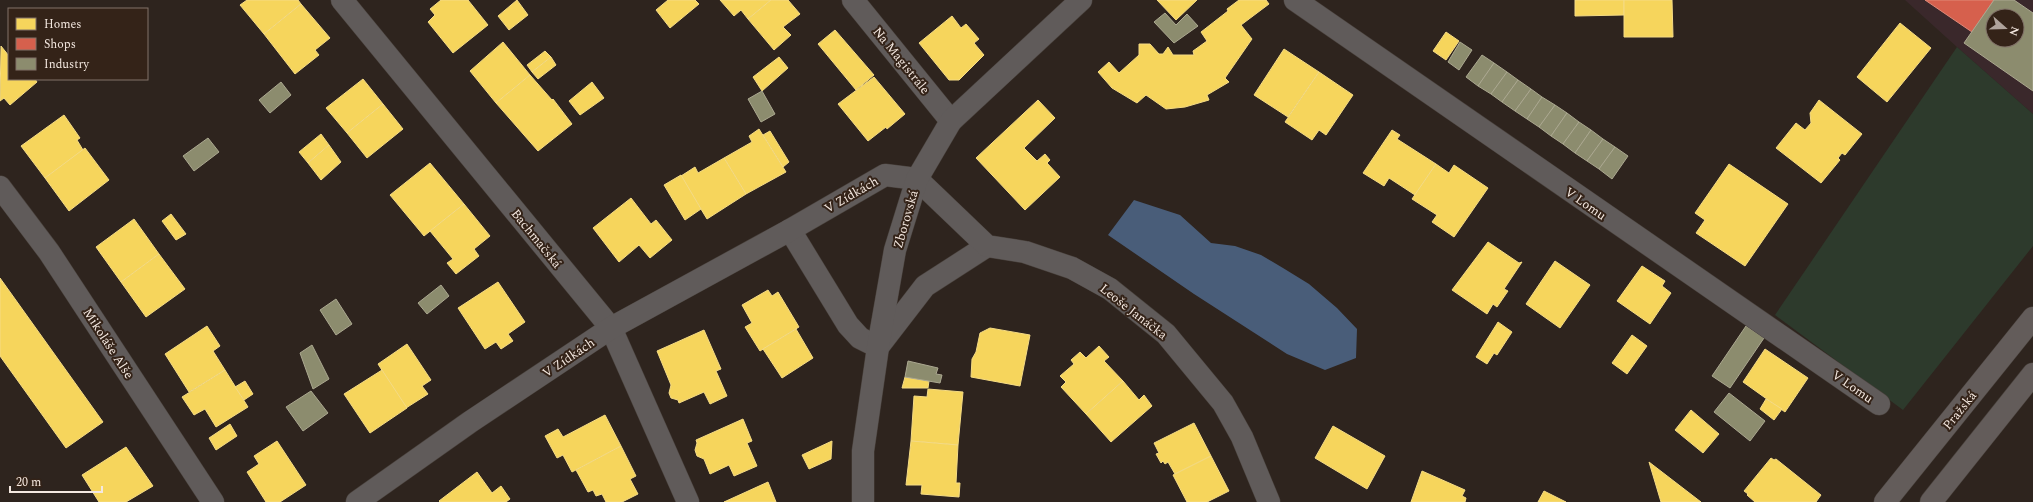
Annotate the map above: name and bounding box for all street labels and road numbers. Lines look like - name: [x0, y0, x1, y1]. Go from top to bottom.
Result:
- street label: Na Magistrále: [868, 23, 935, 99]
- street label: V Zídkách: [821, 171, 883, 218]
- street label: V Lomu: [1561, 182, 1610, 225]
- street label: Zborovská: [888, 187, 924, 251]
- street label: Bachmačská: [506, 205, 567, 273]
- street label: Leoše Janáčka: [1095, 279, 1172, 345]
- street label: Mikoláše Alše: [78, 304, 139, 383]
- street label: V Zídkách: [538, 333, 599, 383]
- street label: V Lomu: [1828, 365, 1877, 408]
- street label: Pražská: [1938, 386, 1982, 434]

